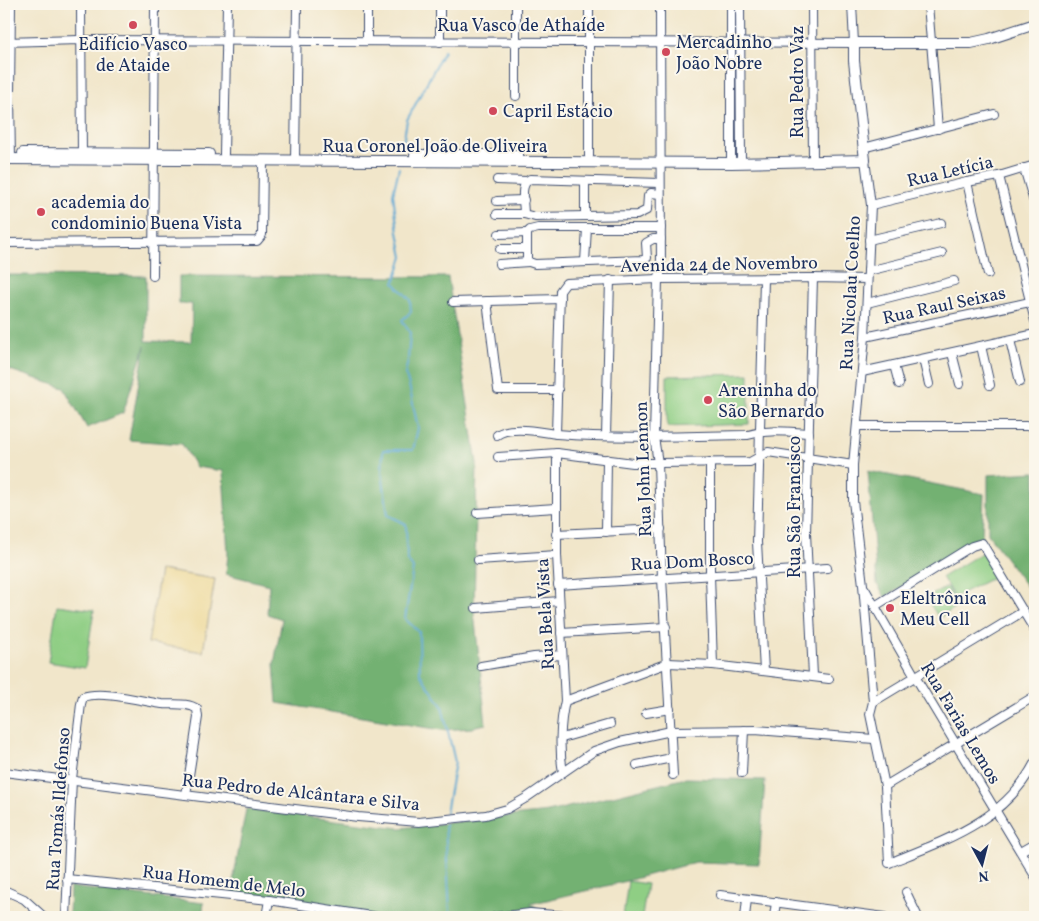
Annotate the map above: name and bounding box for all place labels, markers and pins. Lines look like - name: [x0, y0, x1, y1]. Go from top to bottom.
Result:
- marker: Edifício Vasco de Ataide: [127, 19, 139, 31]
- place label: Mercadinho João Nobre: [676, 31, 772, 77]
- place label: Edifício Vasco de Ataide: [78, 33, 188, 79]
- marker: Mercadinho João Nobre: [660, 46, 672, 58]
- place label: Capril Estácio: [503, 100, 613, 125]
- marker: Capril Estácio: [487, 105, 499, 117]
- place label: academia do condominio Buena Vista: [51, 191, 242, 237]
- marker: academia do condominio Buena Vista: [35, 206, 47, 218]
- place label: Areninha do São Bernardo: [718, 379, 824, 425]
- marker: Areninha do São Bernardo: [702, 394, 714, 406]
- place label: Eleltrônica Meu Cell: [900, 587, 987, 633]
- marker: Eleltrônica Meu Cell: [884, 602, 896, 614]

